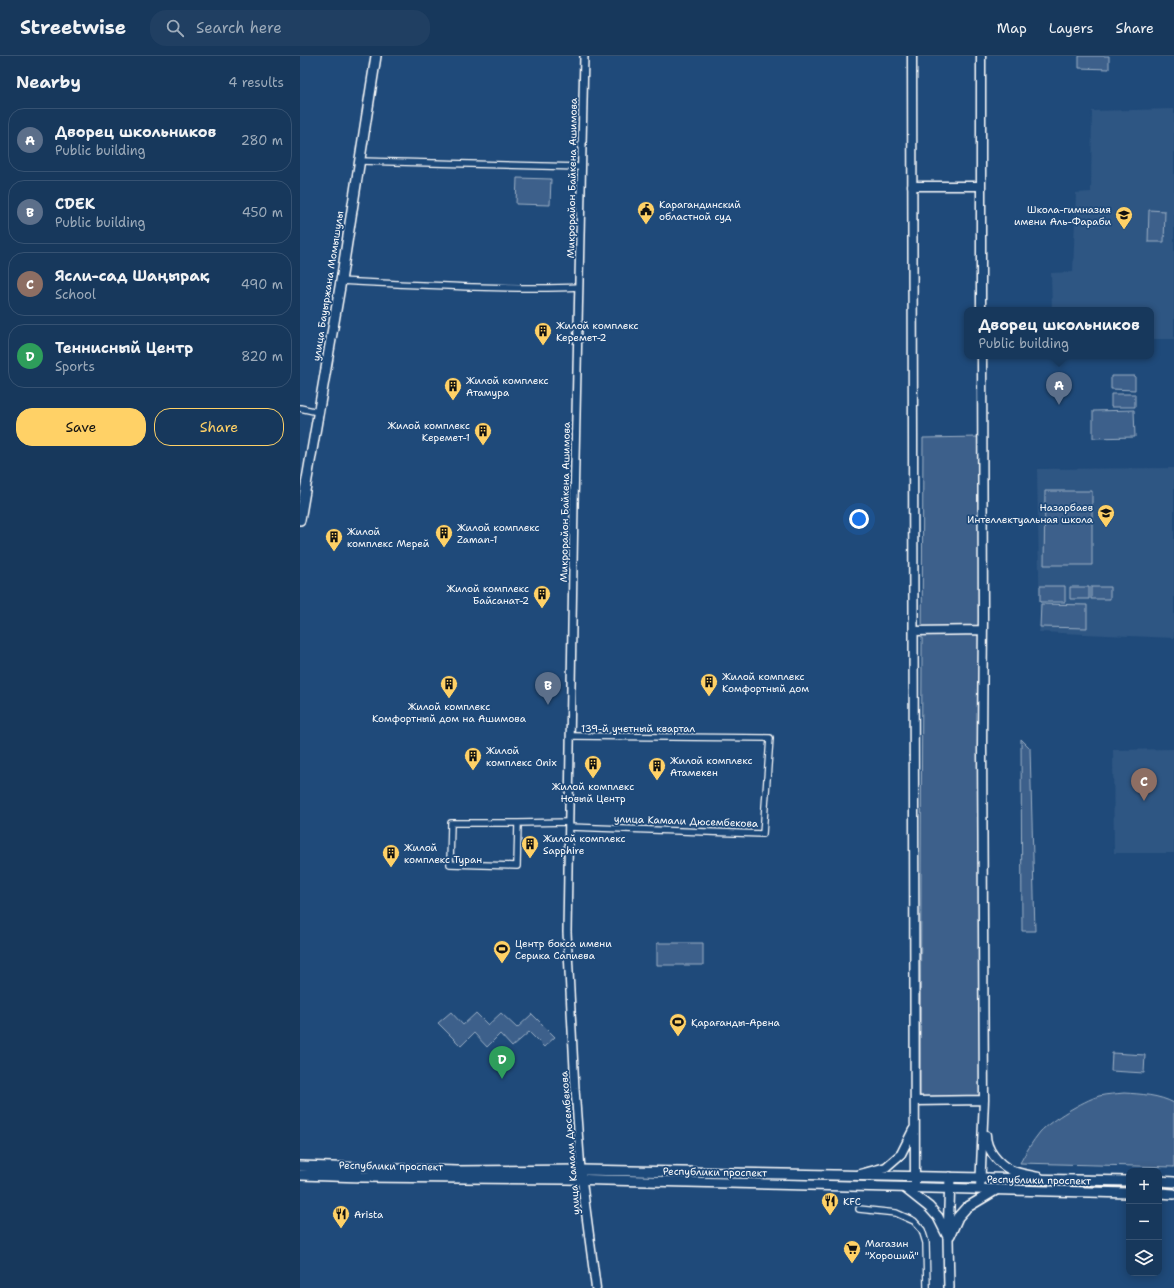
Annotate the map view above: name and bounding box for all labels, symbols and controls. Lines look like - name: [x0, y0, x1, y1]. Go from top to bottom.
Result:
- search box: [150, 10, 430, 46]
- text: Streetwise: [20, 15, 126, 40]
- icon: search: [164, 17, 186, 39]
- text: Search here: [196, 18, 282, 38]
- text: Map: [997, 19, 1027, 37]
- text: Layers: [1049, 19, 1093, 37]
- text: Share: [1115, 19, 1154, 37]
- text: Nearby: [16, 71, 81, 93]
- text: 4 results: [228, 74, 284, 91]
- street label: Микрорайон Байкена Ашимова: [564, 97, 580, 258]
- text: Дворец школьников: [55, 122, 216, 142]
- text: A: [25, 132, 35, 149]
- text: 280 m: [241, 132, 283, 149]
- text: Public building: [55, 142, 146, 159]
- text: CDEK: [55, 194, 95, 214]
- place label: Карагандинский областной суд: [659, 198, 741, 223]
- public building icon: Карагандинский областной суд: [636, 200, 656, 225]
- place label: Школа-гимназия имени Аль-Фараби: [1014, 203, 1111, 228]
- text: B: [26, 204, 34, 221]
- text: 450 m: [242, 204, 283, 221]
- school or university icon: Школа-гимназия имени Аль-Фараби: [1114, 205, 1134, 230]
- street label: улица Бауыржана Момышулы: [310, 210, 346, 362]
- text: Public building: [55, 214, 146, 231]
- text: Ясли-сад Шаңырақ: [55, 266, 209, 286]
- text: C: [26, 276, 34, 293]
- text: 490 m: [241, 276, 283, 293]
- text: School: [55, 286, 96, 303]
- popup: [964, 307, 1154, 359]
- text: Дворец школьников: [978, 315, 1140, 335]
- place label: Жилой комплекс Керемет-2: [556, 319, 639, 344]
- building icon: Жилой комплекс Керемет-2: [533, 321, 553, 346]
- text: Public building: [978, 335, 1069, 352]
- text: Теннисный Центр: [55, 338, 193, 358]
- text: D: [25, 348, 35, 365]
- text: 820 m: [241, 348, 283, 365]
- text: Sports: [55, 358, 95, 375]
- pin: A: [1046, 372, 1072, 405]
- place label: Жилой комплекс Атамура: [466, 374, 549, 399]
- building icon: Жилой комплекс Атамура: [443, 376, 463, 401]
- button: Save: [16, 408, 146, 446]
- button: Share: [154, 408, 284, 446]
- place label: Жилой комплекс Керемет-1: [387, 419, 470, 444]
- building icon: Жилой комплекс Керемет-1: [473, 421, 493, 446]
- street label: Микрорайон Байкена Ашимова: [557, 421, 573, 582]
- place label: Назарбаев Интеллектуальная школа: [967, 501, 1094, 526]
- school or university icon: Назарбаев Интеллектуальная школа: [1096, 503, 1116, 528]
- your location: [849, 509, 869, 529]
- place label: Жилой комплекс Zaman-1: [457, 521, 540, 546]
- building icon: Жилой комплекс Zaman-1: [434, 523, 454, 548]
- place label: Жилой комплекс Мерей: [347, 525, 430, 550]
- building icon: Жилой комплекс Мерей: [324, 527, 344, 552]
- place label: Жилой комплекс Байсанат-2: [446, 582, 529, 607]
- building icon: Жилой комплекс Байсанат-2: [532, 584, 552, 609]
- place label: Жилой комплекс Комфортный дом: [722, 670, 809, 695]
- pin: B: [535, 672, 561, 705]
- building icon: Жилой комплекс Комфортный дом: [699, 672, 719, 697]
- building icon: Жилой комплекс Комфортный дом на Ашимова: [439, 674, 459, 699]
- place label: Жилой комплекс Комфортный дом на Ашимова: [372, 700, 527, 725]
- street label: 139-й учетный квартал: [581, 722, 695, 735]
- place label: Жилой комплекс Onix: [486, 744, 557, 769]
- building icon: Жилой комплекс Onix: [463, 746, 483, 771]
- building icon: Жилой комплекс Новый Центр: [583, 754, 603, 779]
- place label: Жилой комплекс Атамекен: [670, 754, 753, 779]
- building icon: Жилой комплекс Атамекен: [647, 756, 667, 781]
- pin: C: [1131, 768, 1157, 801]
- place label: Жилой комплекс Новый Центр: [552, 780, 634, 805]
- street label: улица Камали Дюсембекова: [614, 812, 759, 830]
- place label: Жилой комплекс Sapphire: [543, 832, 626, 857]
- building icon: Жилой комплекс Sapphire: [520, 834, 540, 859]
- place label: Жилой комплекс Туран: [404, 841, 482, 866]
- building icon: Жилой комплекс Туран: [381, 843, 401, 868]
- place label: Центр бокса имени Серика Сапиева: [515, 937, 612, 962]
- sports icon: Центр бокса имени Серика Сапиева: [492, 939, 512, 964]
- sports icon: Қарағанды-Арена: [668, 1012, 688, 1037]
- place label: Қарағанды-Арена: [691, 1016, 781, 1029]
- pin: D: [489, 1046, 515, 1079]
- street label: улица Камали Дюсембекова: [557, 1070, 583, 1215]
- street label: Республики проспект: [339, 1159, 444, 1173]
- street label: Республики проспект: [663, 1165, 768, 1179]
- map controls: [1126, 1168, 1162, 1276]
- button: +: [1126, 1168, 1162, 1204]
- street label: Республики проспект: [987, 1173, 1092, 1187]
- restaurant icon: KFC: [820, 1191, 840, 1216]
- place label: KFC: [843, 1195, 861, 1208]
- restaurant icon: Arista: [331, 1204, 351, 1229]
- button: −: [1126, 1204, 1162, 1240]
- place label: Arista: [354, 1208, 384, 1221]
- place label: Магазин "Хороший": [865, 1237, 919, 1262]
- supermarket icon: Магазин "Хороший": [842, 1239, 862, 1264]
- button: layers: [1126, 1240, 1162, 1276]

